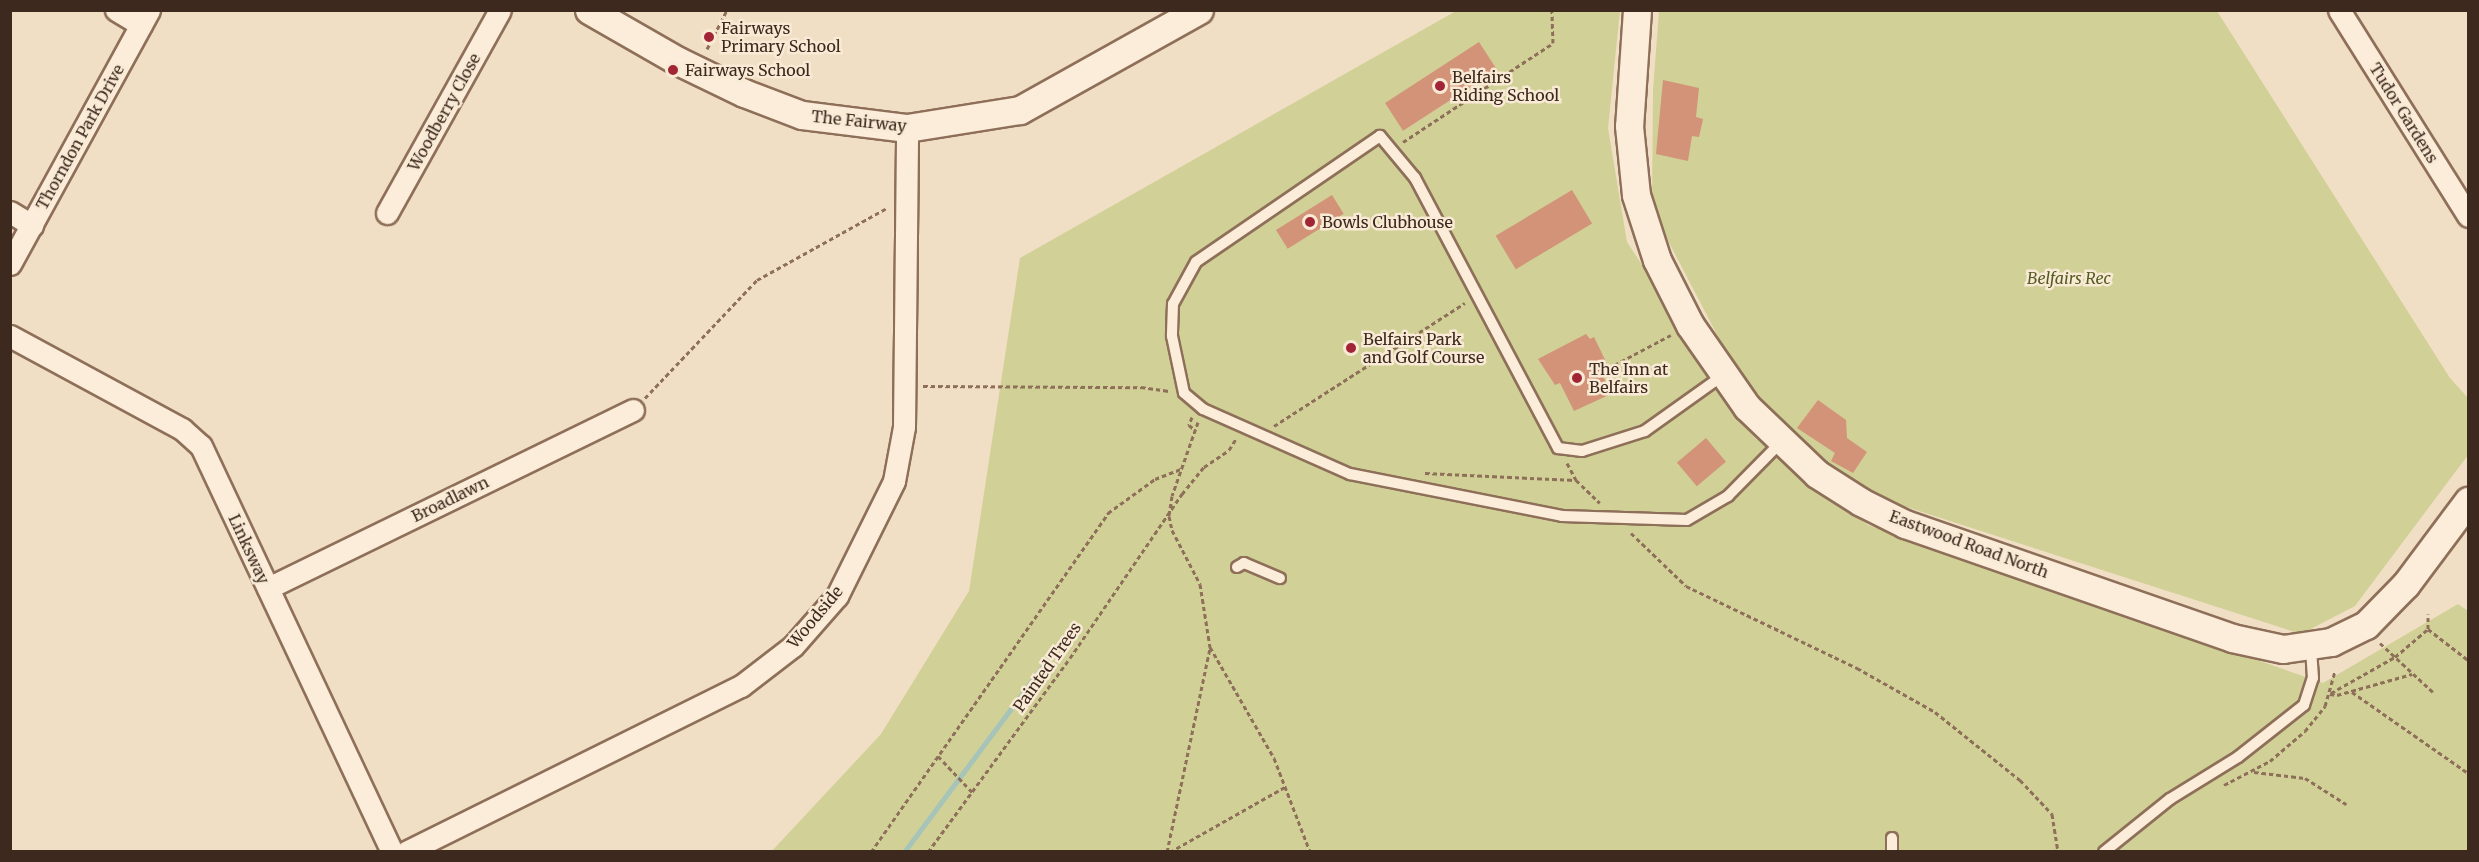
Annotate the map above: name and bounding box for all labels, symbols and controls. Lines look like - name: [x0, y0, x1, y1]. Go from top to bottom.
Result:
- place label: Fairways Primary School: [721, 18, 841, 56]
- marker: Fairways Primary School: [702, 30, 716, 44]
- street label: Woodberry Close: [404, 50, 484, 174]
- street label: Tudor Gardens: [2366, 59, 2442, 167]
- place label: Fairways School: [685, 60, 810, 80]
- street label: Thorndon Park Drive: [32, 61, 128, 213]
- marker: Fairways School: [666, 63, 680, 77]
- place label: Belfairs Riding School: [1452, 67, 1559, 105]
- marker: Belfairs Riding School: [1433, 79, 1447, 93]
- street label: The Fairway: [811, 106, 907, 136]
- place label: Bowls Clubhouse: [1322, 212, 1453, 232]
- marker: Bowls Clubhouse: [1303, 215, 1317, 229]
- park label: Belfairs Rec: [2027, 268, 2111, 288]
- place label: Belfairs Park and Golf Course: [1363, 329, 1484, 367]
- marker: Belfairs Park and Golf Course: [1344, 341, 1358, 355]
- place label: The Inn at Belfairs: [1589, 359, 1668, 397]
- marker: The Inn at Belfairs: [1570, 371, 1584, 385]
- street label: Broadlawn: [408, 472, 492, 526]
- street label: Eastwood Road North: [1887, 506, 2051, 582]
- street label: Linksway: [225, 511, 273, 587]
- street label: Woodside: [783, 582, 847, 652]
- street label: Painted Trees: [1009, 618, 1085, 716]

